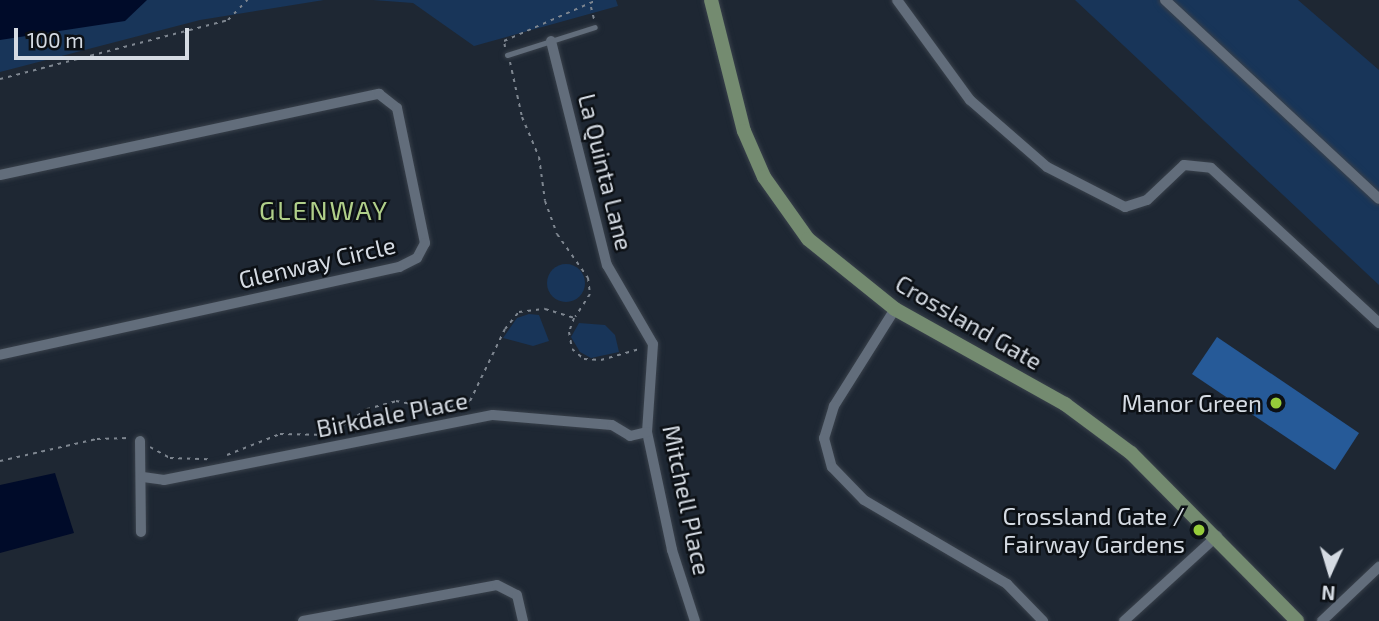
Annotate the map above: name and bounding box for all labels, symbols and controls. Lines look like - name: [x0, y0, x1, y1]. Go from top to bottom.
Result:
- scale bar: [18, 14, 192, 58]
- text: 100 m: [27, 27, 84, 52]
- street label: La Quinta Lane: [573, 91, 639, 253]
- district label: GLENWAY: [260, 194, 388, 226]
- street label: Glenway Circle: [235, 230, 399, 294]
- street label: Crossland Gate: [891, 268, 1047, 376]
- street label: Birkdale Place: [314, 385, 470, 443]
- place label: Manor Green: [1121, 389, 1262, 417]
- marker: Manor Green: [1268, 395, 1284, 411]
- street label: Mitchell Place: [657, 422, 717, 578]
- place label: Crossland Gate / Fairway Gardens: [1003, 502, 1185, 558]
- marker: Crossland Gate / Fairway Gardens: [1191, 522, 1207, 538]
- north arrow: [1295, 537, 1365, 607]
- text: N: [1321, 581, 1336, 605]

